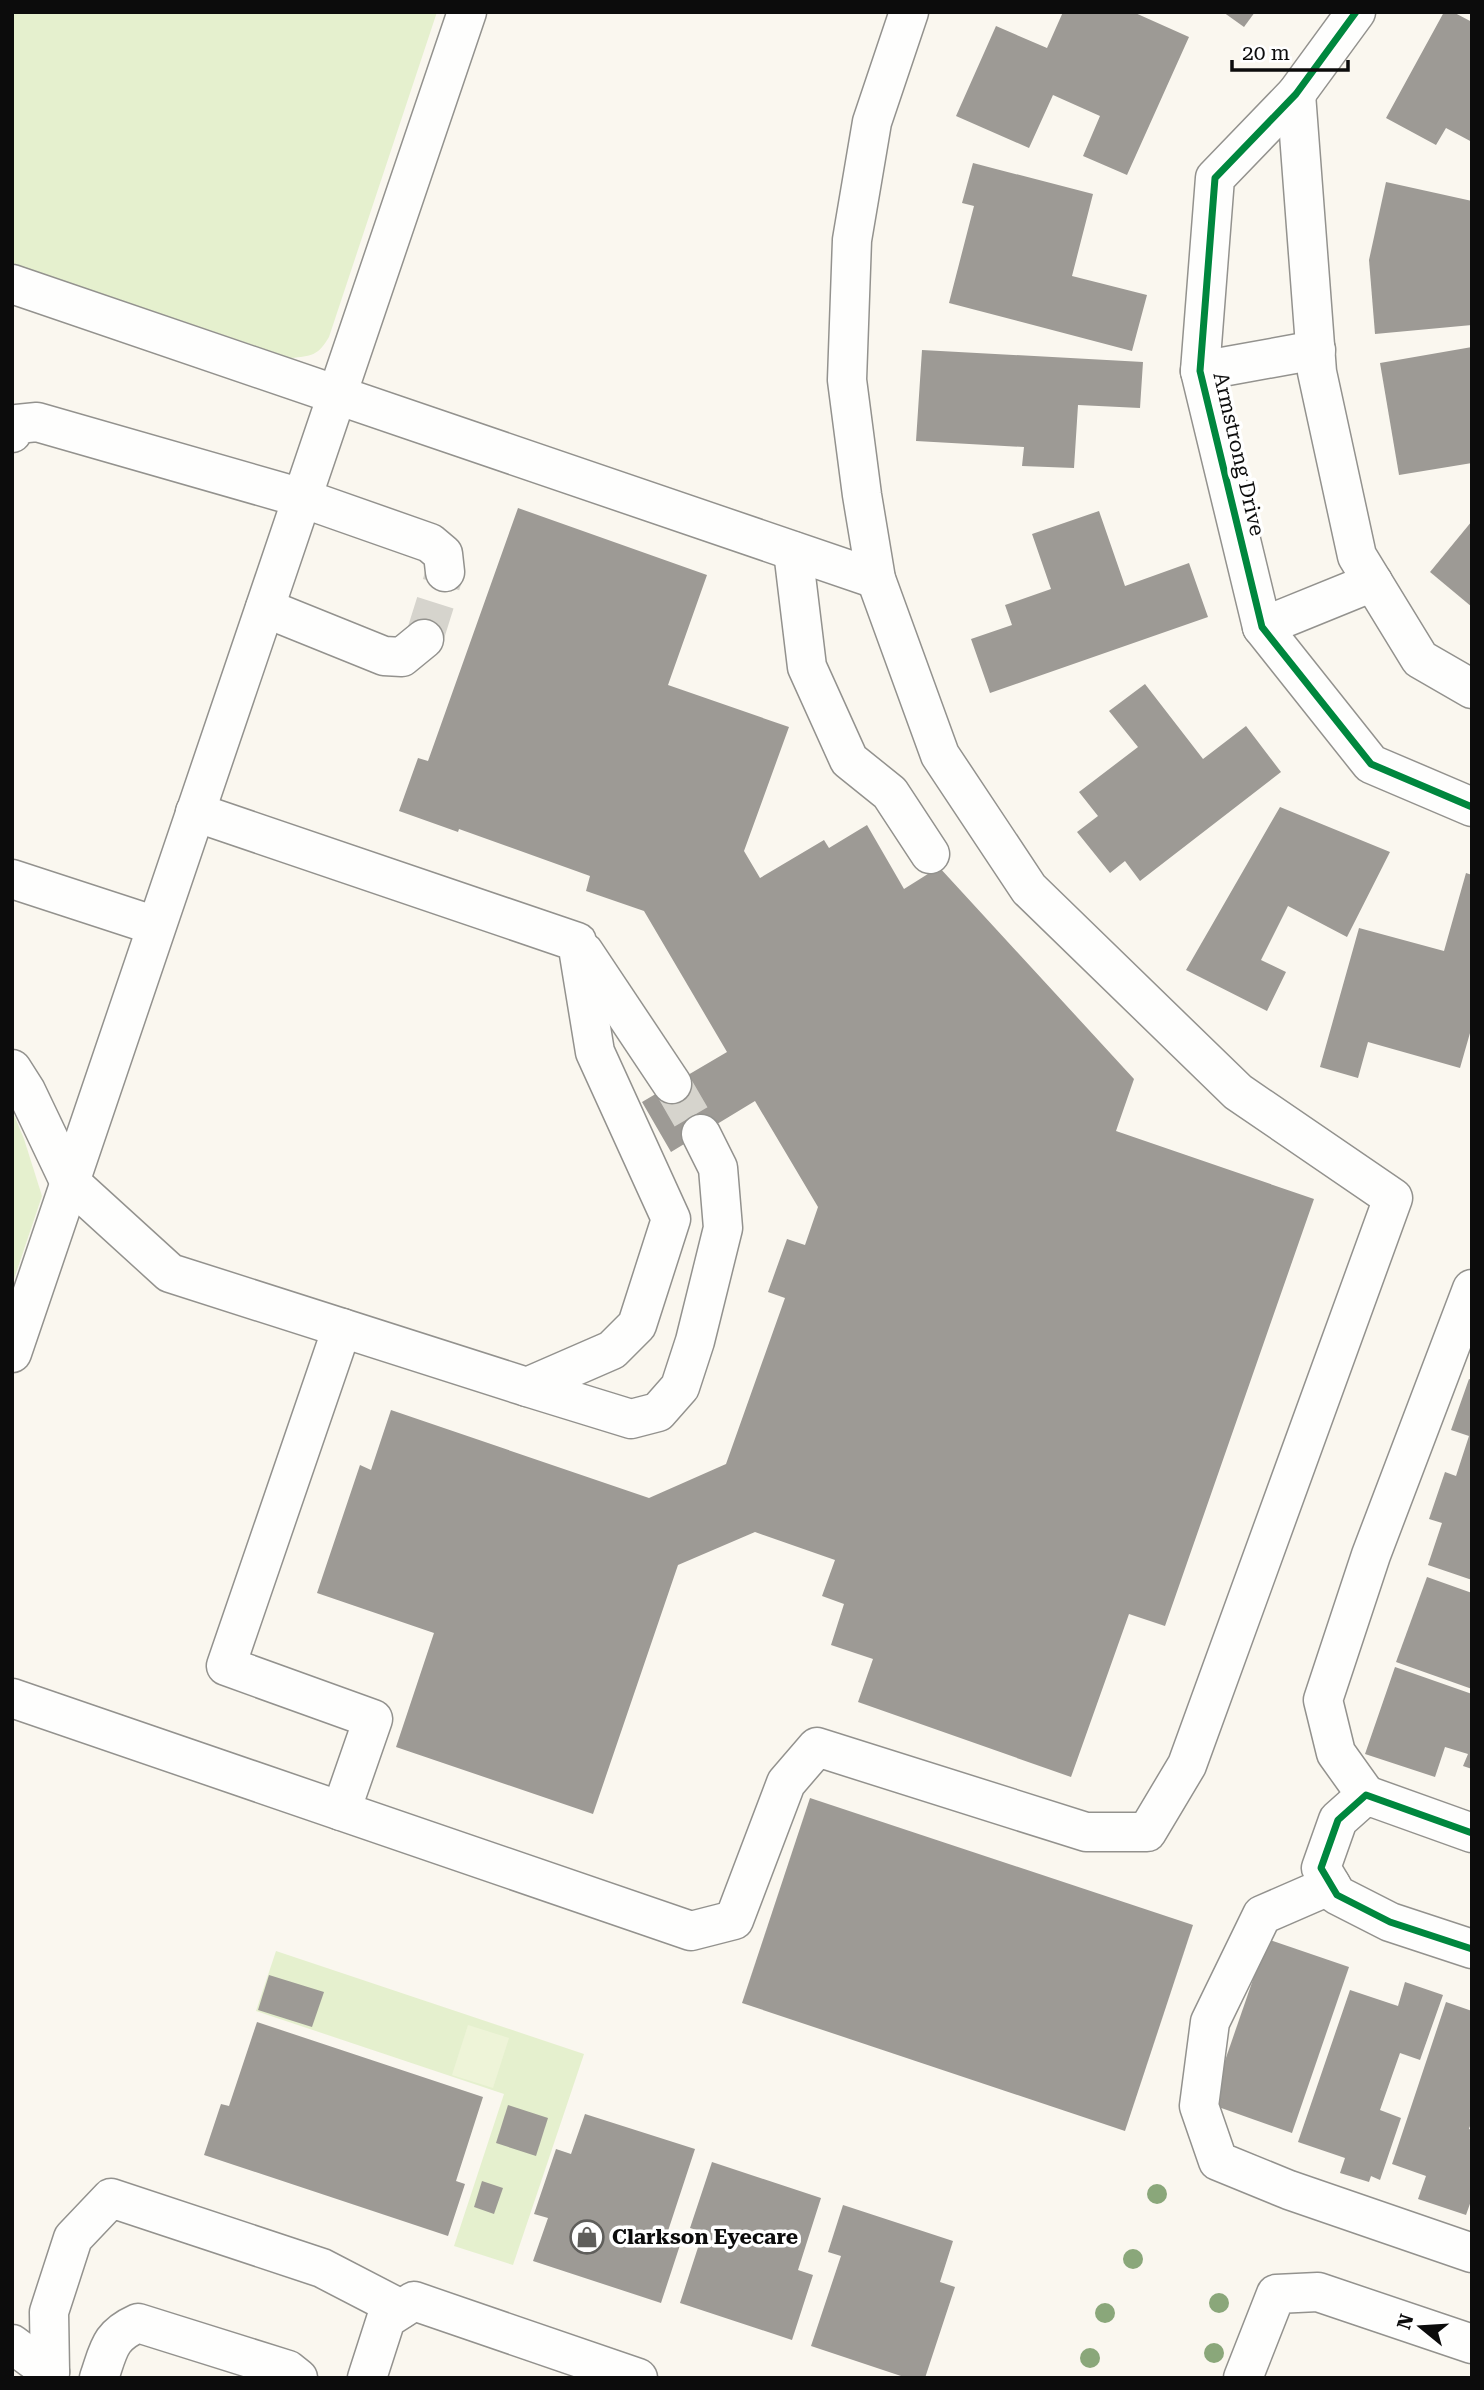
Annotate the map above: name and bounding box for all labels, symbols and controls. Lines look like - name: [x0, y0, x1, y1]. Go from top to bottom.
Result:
- scale bar: [1232, 28, 1348, 72]
- text: 20 m: [1242, 41, 1290, 65]
- street label: Armstrong Drive: [1209, 370, 1269, 538]
- shop icon: Clarkson Eyecare: [568, 2218, 606, 2256]
- place label: Clarkson Eyecare: [612, 2225, 798, 2249]
- north arrow: [1386, 2292, 1456, 2362]
- text: N: [1392, 2311, 1419, 2332]

